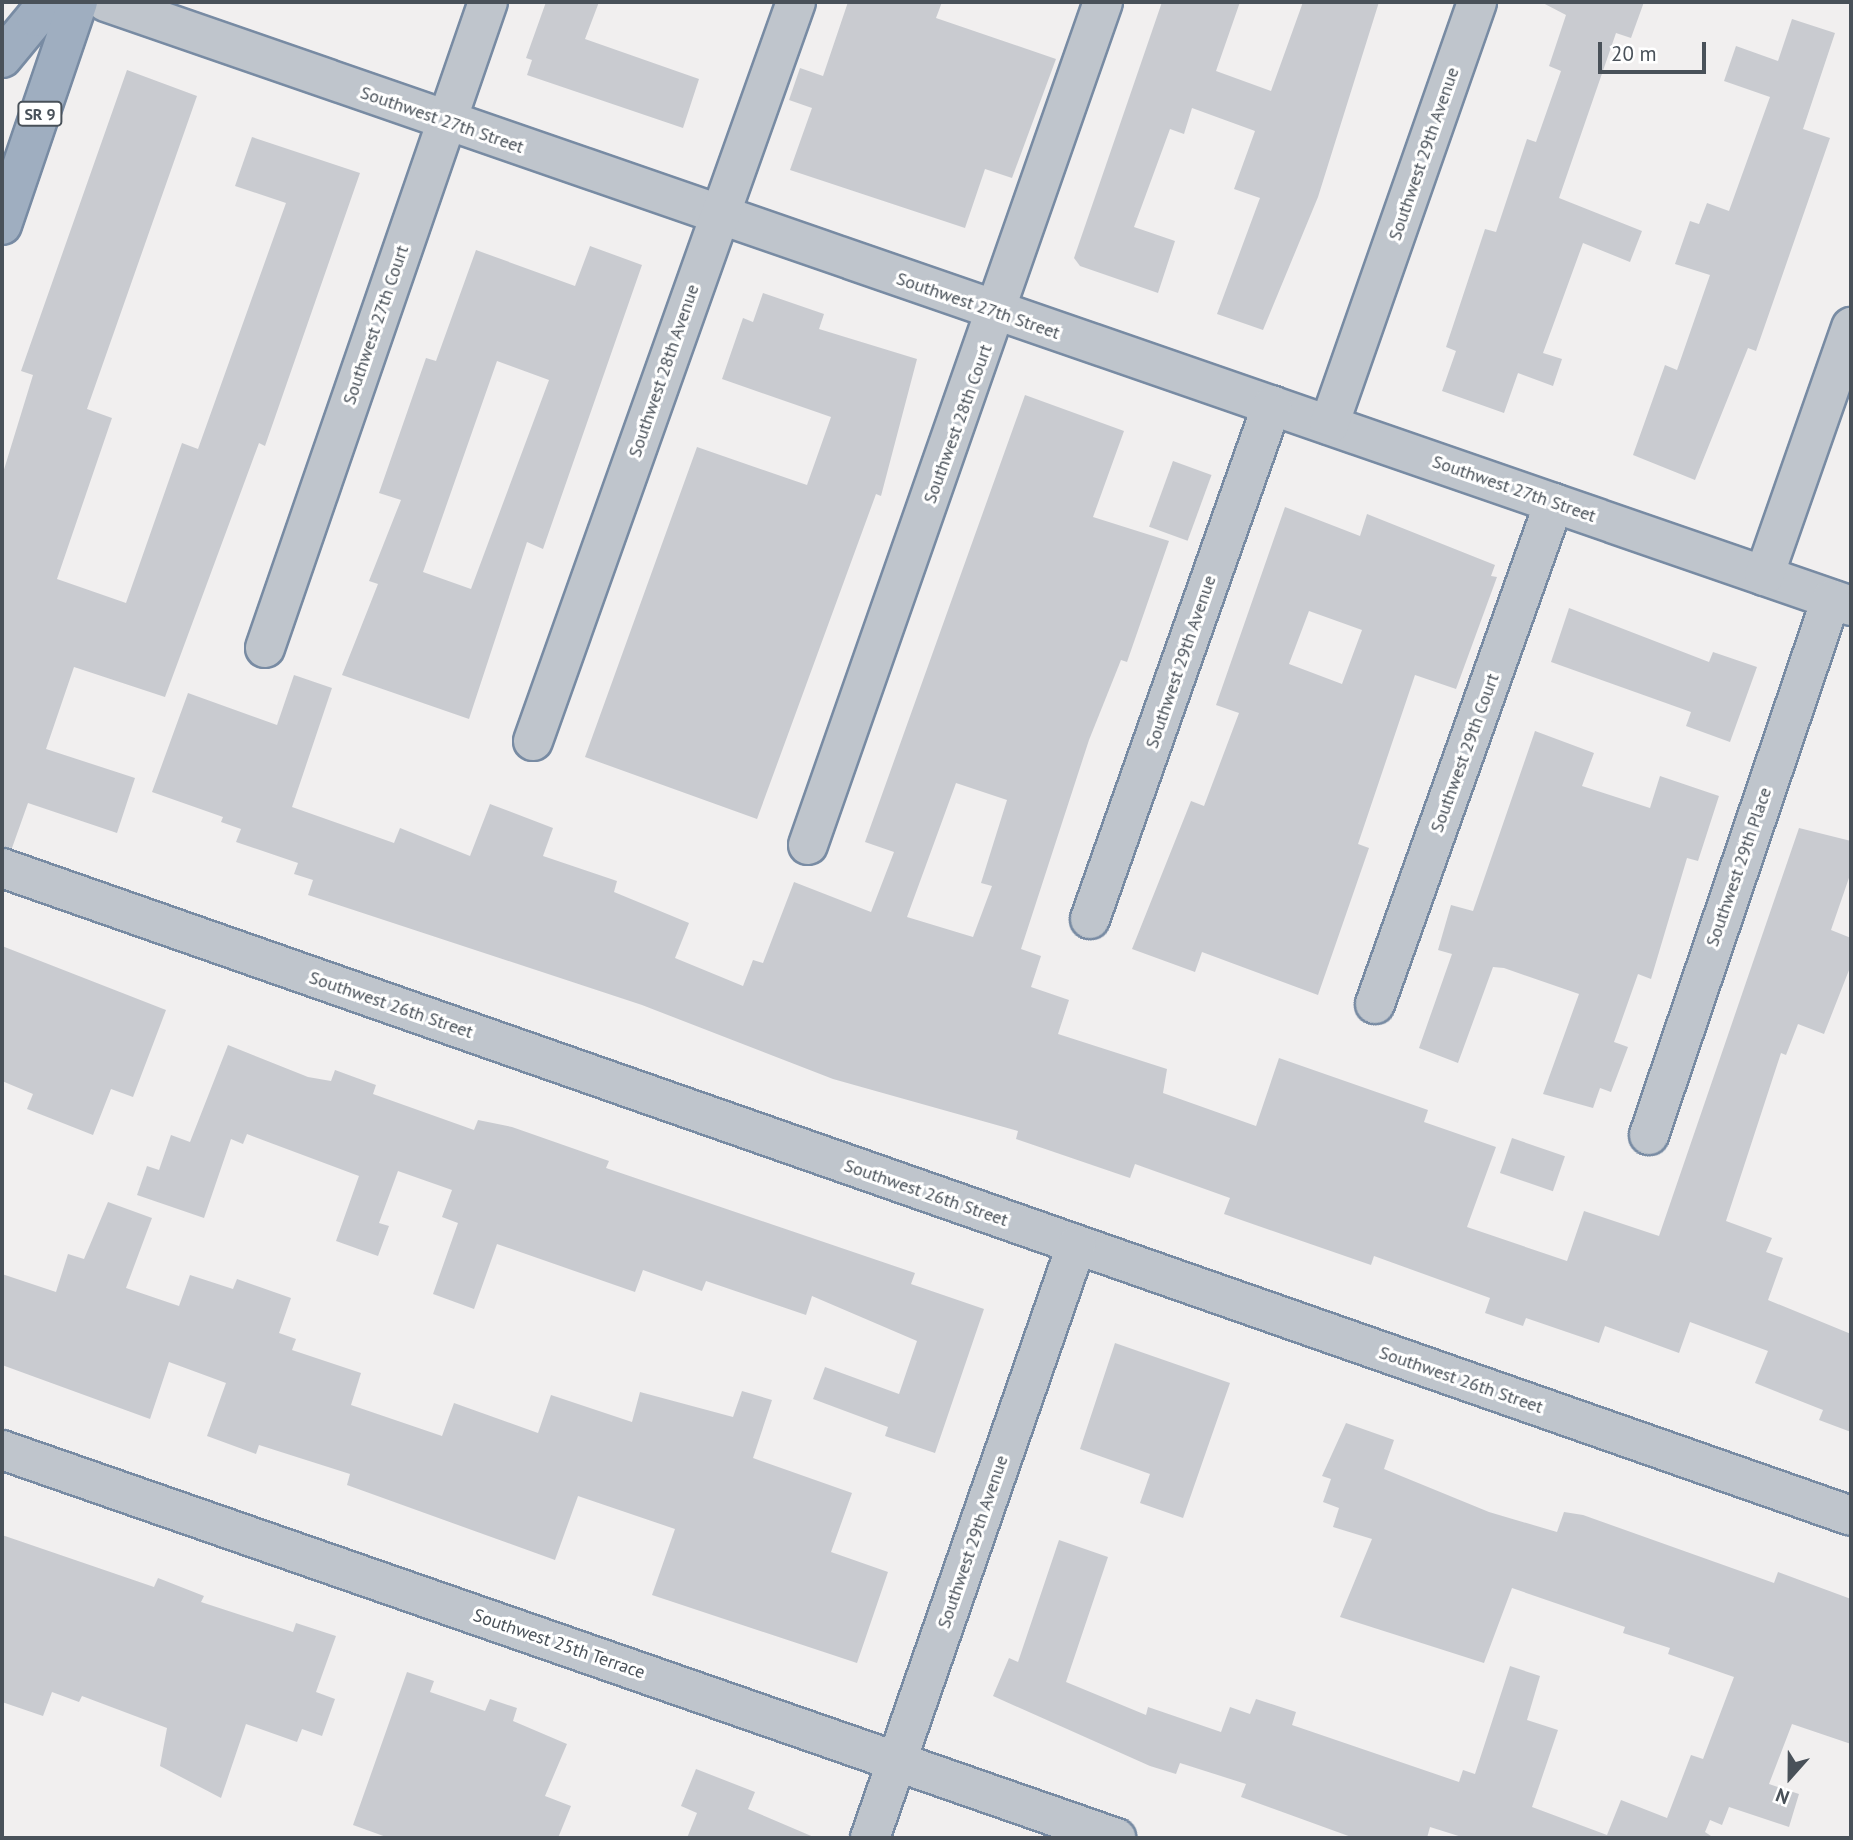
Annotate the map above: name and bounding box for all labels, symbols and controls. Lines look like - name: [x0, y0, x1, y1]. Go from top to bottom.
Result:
- scale bar: [1601, 28, 1710, 72]
- text: 20 m: [1611, 40, 1657, 67]
- street label: Southwest 29th Avenue: [1384, 64, 1464, 244]
- street label: Southwest 27th Street: [357, 82, 527, 158]
- road number: SR 9: [17, 102, 63, 126]
- street label: Southwest 27th Court: [339, 242, 413, 408]
- street label: Southwest 27th Street: [893, 268, 1063, 344]
- street label: Southwest 28th Avenue: [624, 281, 704, 461]
- street label: Southwest 28th Court: [919, 342, 997, 506]
- street label: Southwest 27th Street: [1429, 451, 1599, 527]
- street label: Southwest 29th Avenue: [1141, 572, 1221, 752]
- street label: Southwest 29th Court: [1426, 671, 1504, 835]
- street label: Southwest 29th Place: [1702, 785, 1776, 949]
- street label: Southwest 26th Street: [306, 967, 476, 1043]
- street label: Southwest 26th Street: [841, 1155, 1011, 1231]
- street label: Southwest 26th Street: [1376, 1342, 1546, 1418]
- street label: Southwest 29th Avenue: [933, 1452, 1013, 1632]
- street label: Southwest 25th Terrace: [470, 1604, 648, 1684]
- north arrow: [1755, 1742, 1825, 1812]
- text: N: [1772, 1783, 1793, 1810]

